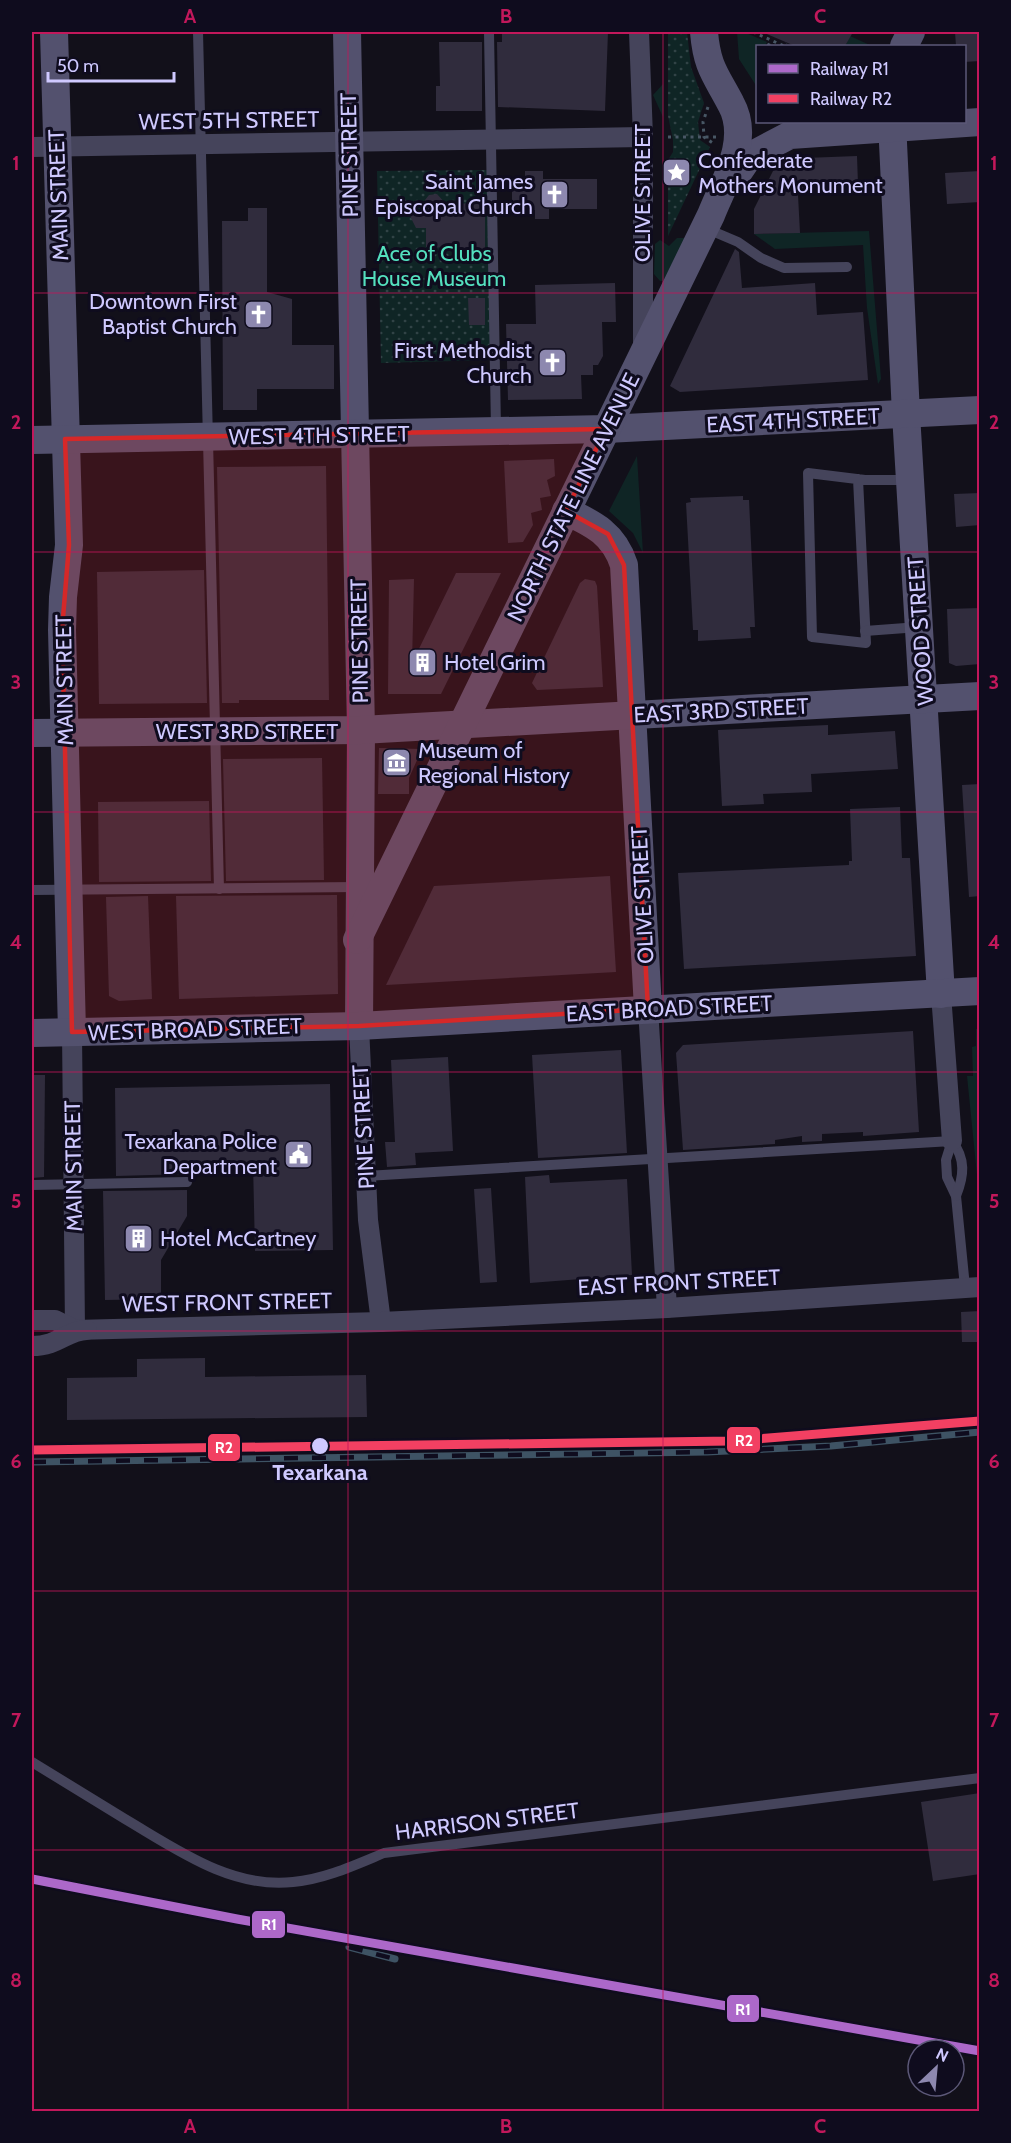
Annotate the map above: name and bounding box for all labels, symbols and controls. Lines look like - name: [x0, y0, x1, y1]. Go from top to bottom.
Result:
- text: A: [184, 4, 197, 28]
- text: B: [500, 4, 512, 28]
- text: C: [814, 4, 826, 28]
- scale bar: [48, 45, 174, 83]
- legend: [756, 45, 966, 123]
- text: 50 m: [57, 55, 99, 77]
- text: Railway R1: [810, 58, 889, 80]
- text: Railway R2: [810, 88, 892, 110]
- street label: PINE STREET: [335, 92, 364, 218]
- street label: WEST 5TH STREET: [138, 105, 320, 136]
- street label: OLIVE STREET: [629, 124, 656, 262]
- street label: MAIN STREET: [43, 129, 74, 261]
- place label: Confederate Mothers Monument: [698, 147, 883, 199]
- text: 1: [12, 151, 20, 175]
- text: 1: [990, 151, 998, 175]
- place icon: Confederate Mothers Monument: [661, 157, 693, 189]
- place label: Saint James Episcopal Church: [375, 168, 533, 220]
- church icon: Saint James Episcopal Church: [538, 178, 570, 210]
- park label: Ace of Clubs House Museum: [362, 240, 506, 292]
- place label: Downtown First Baptist Church: [89, 288, 238, 340]
- church icon: Downtown First Baptist Church: [242, 298, 274, 330]
- place label: First Methodist Church: [394, 337, 533, 389]
- church icon: First Methodist Church: [537, 347, 569, 379]
- street label: NORTH STATE LINE AVENUE: [501, 369, 645, 626]
- street label: EAST 4TH STREET: [706, 402, 881, 439]
- text: 2: [11, 410, 21, 434]
- text: 2: [989, 410, 999, 434]
- street label: WEST 4TH STREET: [228, 420, 410, 451]
- street label: WOOD STREET: [902, 555, 939, 706]
- street label: PINE STREET: [345, 578, 374, 704]
- street label: MAIN STREET: [50, 614, 79, 746]
- building icon: Hotel Grim: [407, 646, 439, 678]
- place label: Hotel Grim: [444, 649, 545, 676]
- text: 3: [11, 670, 21, 694]
- text: 3: [989, 670, 999, 694]
- street label: EAST 3RD STREET: [633, 692, 810, 729]
- street label: WEST 3RD STREET: [156, 718, 339, 745]
- place label: Museum of Regional History: [418, 737, 570, 789]
- museum icon: Museum of Regional History: [381, 747, 413, 779]
- street label: OLIVE STREET: [625, 825, 660, 965]
- text: 4: [10, 930, 22, 954]
- text: 4: [988, 930, 1000, 954]
- street label: EAST BROAD STREET: [565, 990, 773, 1027]
- street label: WEST BROAD STREET: [88, 1012, 303, 1047]
- street label: PINE STREET: [347, 1064, 380, 1190]
- street label: MAIN STREET: [59, 1100, 88, 1232]
- place label: Texarkana Police Department: [125, 1128, 278, 1180]
- public building icon: Texarkana Police Department: [282, 1138, 314, 1170]
- text: 5: [11, 1189, 21, 1213]
- text: 5: [989, 1189, 999, 1213]
- building icon: Hotel McCartney: [123, 1222, 155, 1254]
- place label: Hotel McCartney: [160, 1225, 316, 1252]
- street label: EAST FRONT STREET: [577, 1264, 781, 1301]
- street label: WEST FRONT STREET: [122, 1287, 333, 1318]
- line badge: R2: [726, 1426, 761, 1454]
- text: R2: [735, 1431, 753, 1450]
- line badge: R2: [207, 1433, 241, 1462]
- marker: Texarkana: [310, 1436, 330, 1456]
- text: R2: [215, 1438, 233, 1457]
- text: 6: [10, 1449, 22, 1473]
- text: 6: [988, 1449, 1000, 1473]
- place label: Texarkana: [272, 1459, 368, 1486]
- text: 7: [11, 1708, 22, 1732]
- text: 7: [989, 1708, 1000, 1732]
- street label: HARRISON STREET: [393, 1797, 581, 1846]
- line badge: R1: [251, 1910, 286, 1939]
- text: R1: [261, 1915, 277, 1934]
- text: 8: [10, 1968, 22, 1992]
- text: 8: [988, 1968, 1000, 1992]
- line badge: R1: [726, 1994, 760, 2023]
- text: R1: [735, 2000, 751, 2019]
- north arrow: [906, 2038, 966, 2098]
- text: N: [933, 2044, 952, 2066]
- text: A: [184, 2114, 197, 2138]
- text: B: [500, 2114, 512, 2138]
- text: C: [814, 2114, 826, 2138]

